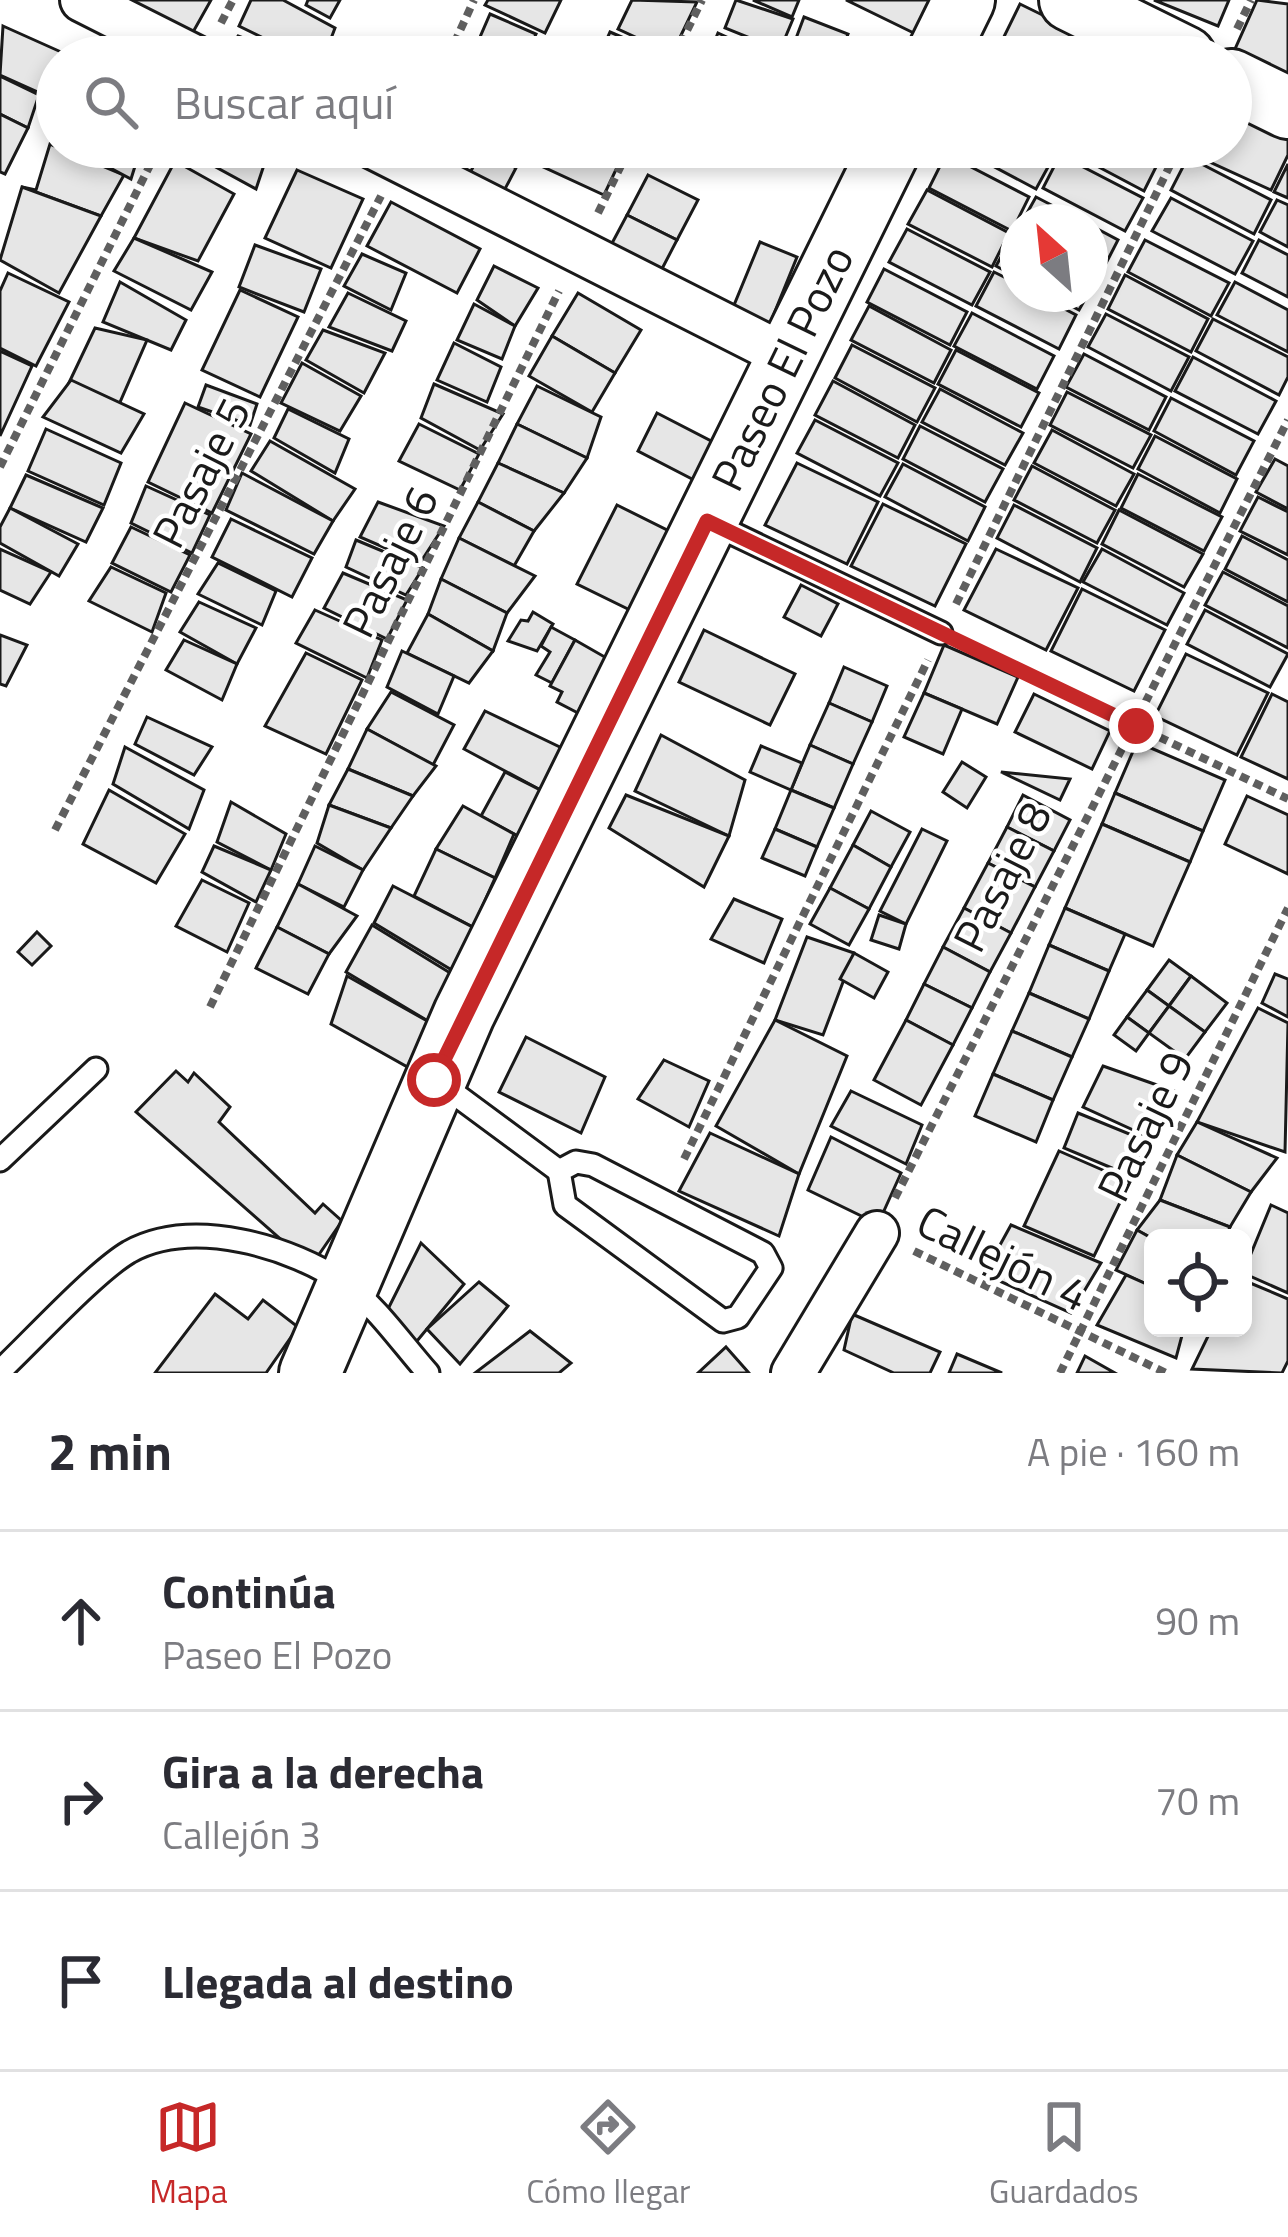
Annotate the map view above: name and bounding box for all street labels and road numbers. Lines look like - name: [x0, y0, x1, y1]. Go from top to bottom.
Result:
- street label: Paseo El Pozo: [692, 233, 870, 502]
- street label: Pasaje 5: [133, 386, 267, 559]
- street label: Pasaje 6: [323, 475, 455, 648]
- street label: Pasaje 8: [934, 790, 1068, 963]
- street label: Pasaje 9: [1078, 1039, 1210, 1212]
- street label: Callejón 4: [906, 1186, 1101, 1328]

